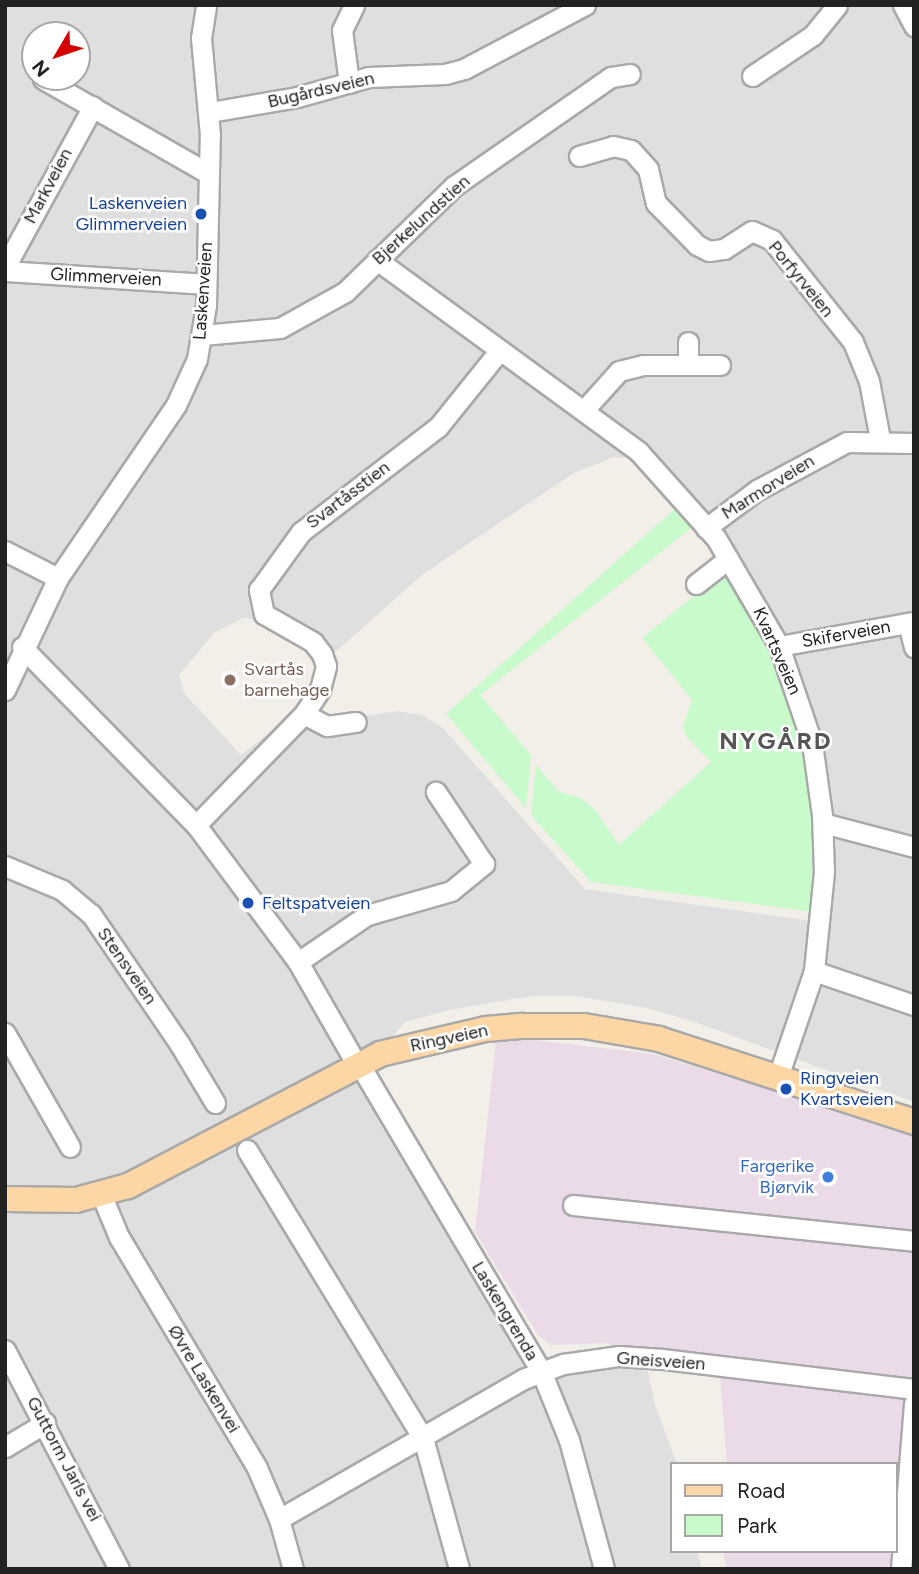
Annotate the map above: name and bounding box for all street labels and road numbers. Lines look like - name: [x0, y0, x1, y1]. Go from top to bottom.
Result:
- street label: Bugårdsveien: [266, 67, 376, 113]
- street label: Markveien: [19, 145, 77, 227]
- street label: Bjerkelundstien: [368, 171, 474, 269]
- street label: Porfyrveien: [764, 236, 838, 322]
- street label: Laskenveien: [189, 241, 217, 341]
- street label: Glimmerveien: [50, 263, 162, 291]
- street label: Marmorveien: [718, 450, 818, 524]
- street label: Svartåsstien: [302, 457, 394, 533]
- street label: Kvartsveien: [748, 604, 806, 698]
- street label: Skiferveien: [800, 616, 892, 652]
- street label: Stensveien: [93, 923, 161, 1009]
- street label: Ringveien: [408, 1019, 490, 1057]
- street label: Laskengrenda: [467, 1258, 543, 1364]
- street label: Øvre Laskenvei: [163, 1321, 245, 1437]
- street label: Gneisveien: [616, 1347, 706, 1375]
- street label: Guttorm Jarls vei: [22, 1393, 106, 1525]

